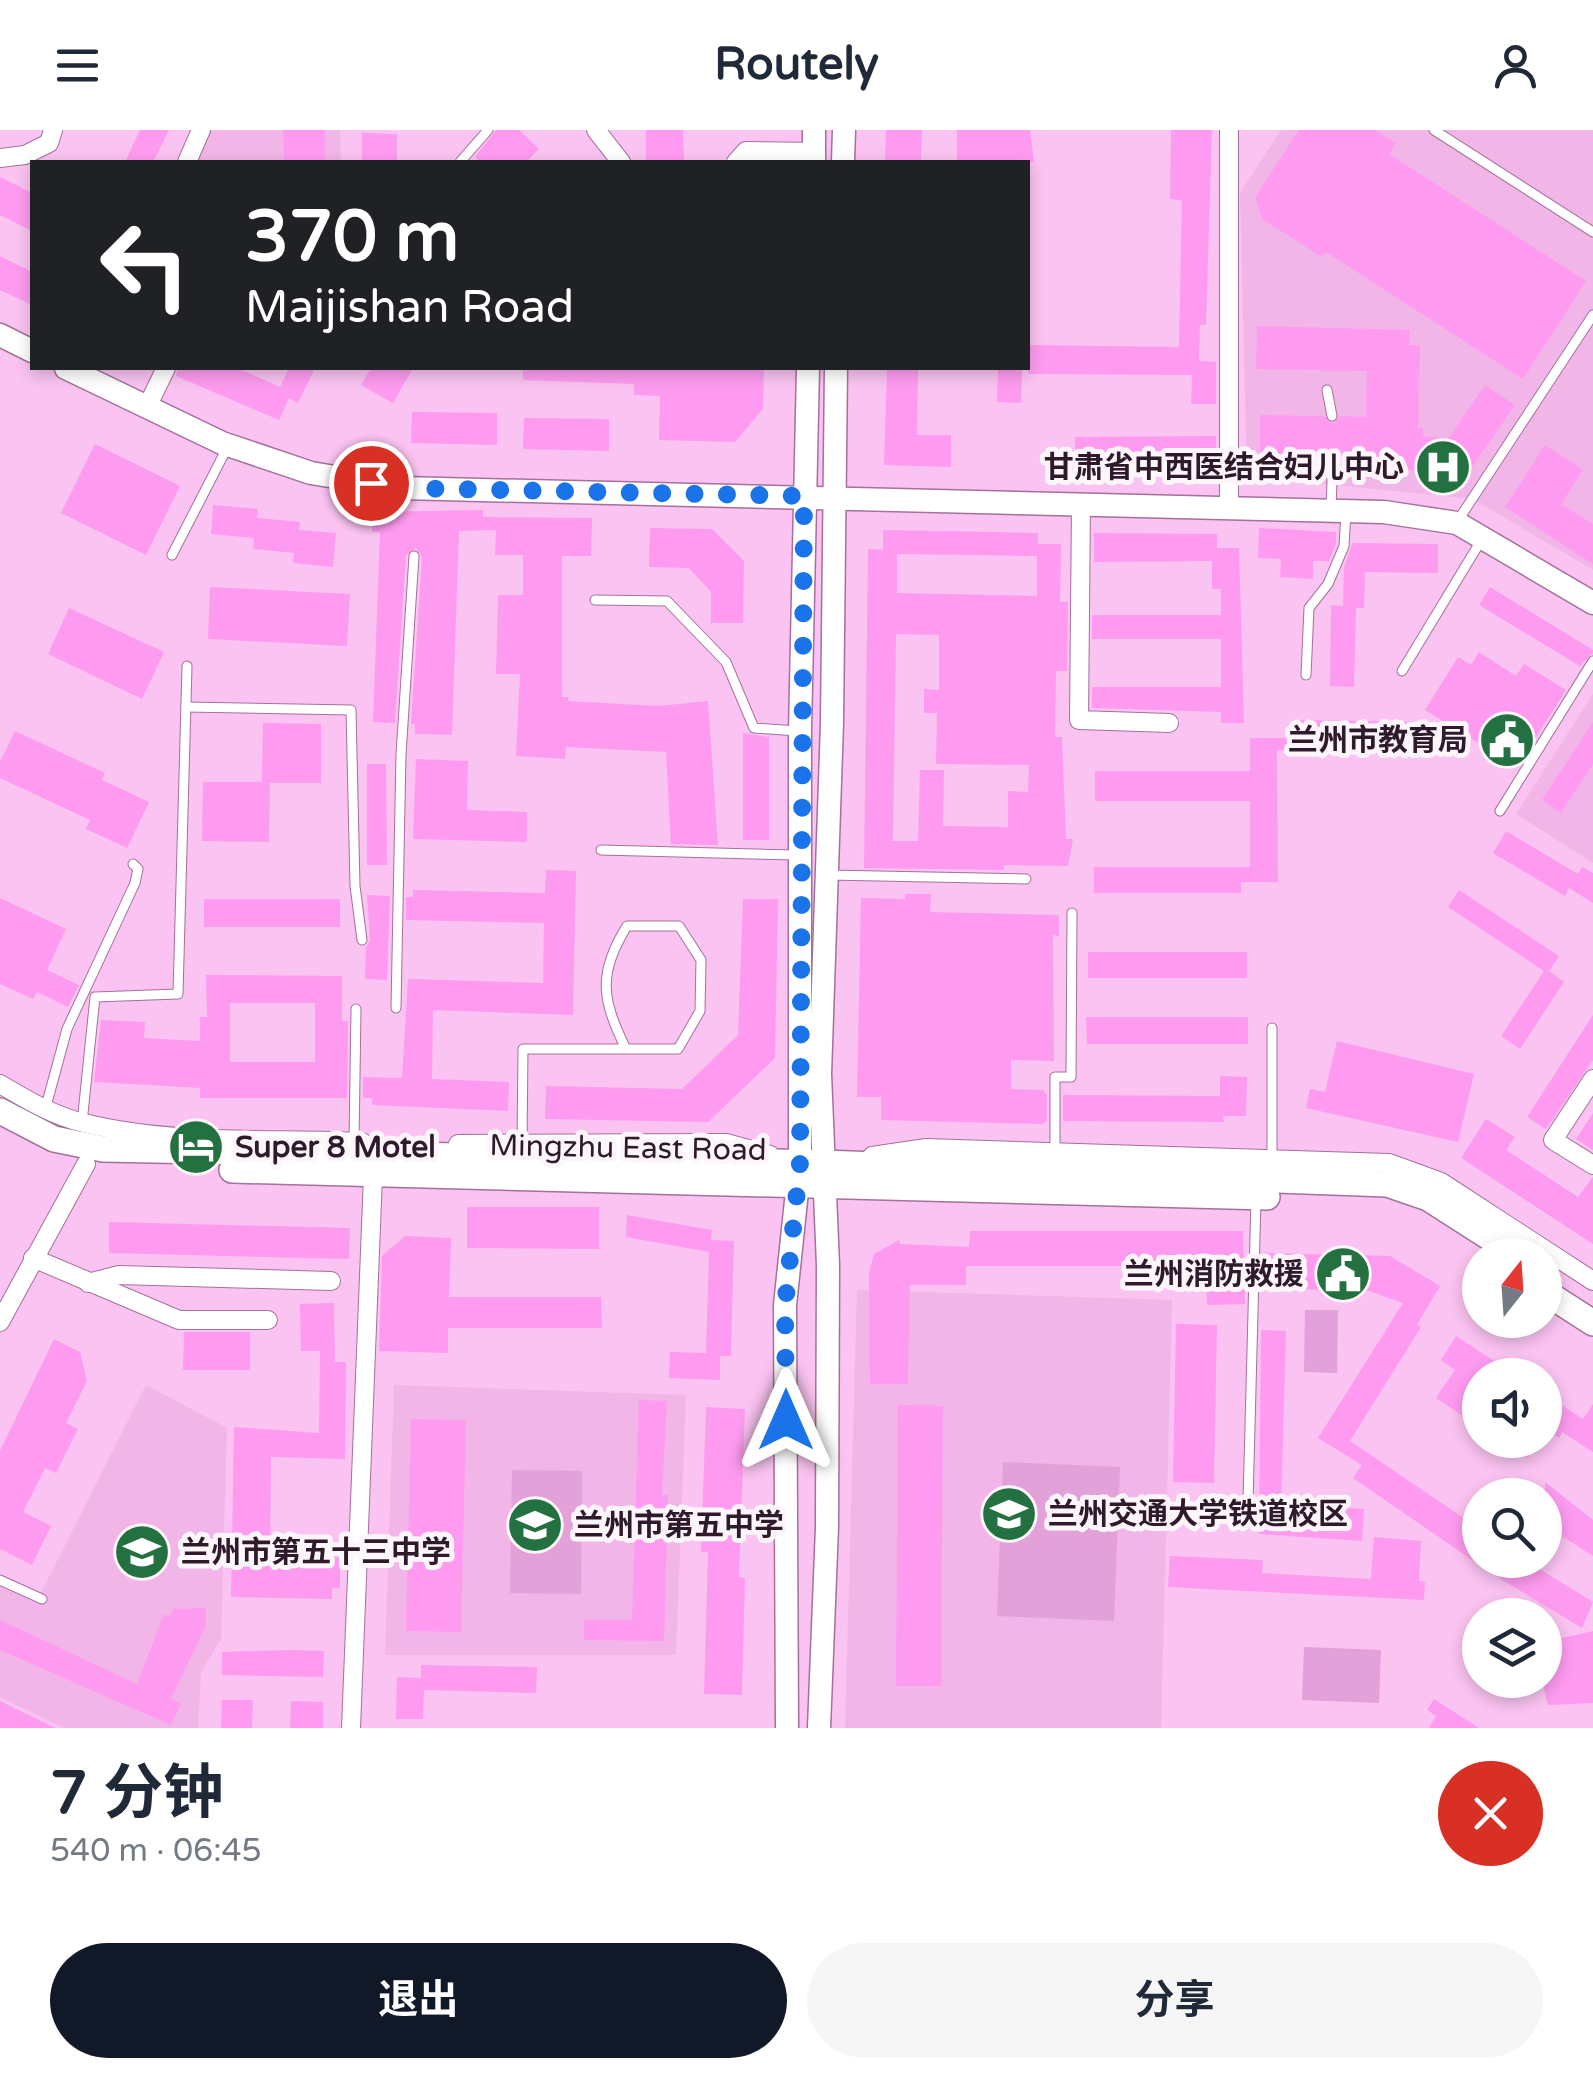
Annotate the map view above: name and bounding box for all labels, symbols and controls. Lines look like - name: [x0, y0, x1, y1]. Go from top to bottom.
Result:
- icon: menu: [50, 38, 105, 93]
- text: Routely: [714, 38, 879, 92]
- icon: person: [1488, 38, 1543, 93]
- text: 370 m: [245, 196, 459, 280]
- icon: left: [80, 200, 210, 330]
- text: Maijishan Road: [245, 281, 574, 335]
- hospital icon: 甘肃省中西医结合妇儿中心: [1413, 437, 1473, 497]
- pin: [329, 441, 414, 526]
- place label: 甘肃省中西医结合妇儿中心: [1044, 449, 1404, 486]
- icon: arrive: [344, 456, 399, 511]
- public building icon: 兰州市教育局: [1477, 710, 1537, 770]
- place label: 兰州市教育局: [1288, 722, 1468, 759]
- hotel icon: Super 8 Motel: [166, 1117, 226, 1177]
- street label: Mingzhu East Road: [489, 1127, 767, 1169]
- place label: Super 8 Motel: [235, 1129, 436, 1166]
- north arrow: [1462, 1238, 1562, 1338]
- map controls: [1462, 1238, 1562, 1698]
- public building icon: 兰州消防救援: [1313, 1244, 1373, 1304]
- place label: 兰州消防救援: [1124, 1256, 1304, 1293]
- button: sound: [1462, 1358, 1562, 1458]
- position arrow: [734, 1368, 838, 1472]
- button: search: [1462, 1478, 1562, 1578]
- school or university icon: 兰州交通大学铁道校区: [979, 1484, 1039, 1544]
- school or university icon: 兰州市第五中学: [505, 1495, 565, 1555]
- place label: 兰州交通大学铁道校区: [1048, 1496, 1348, 1533]
- place label: 兰州市第五中学: [574, 1507, 784, 1544]
- school or university icon: 兰州市第五十三中学: [112, 1522, 172, 1582]
- place label: 兰州市第五十三中学: [181, 1534, 451, 1571]
- button: layers: [1462, 1598, 1562, 1698]
- text: 7 分钟: [50, 1758, 223, 1830]
- button: close: [1438, 1761, 1543, 1866]
- text: 540 m · 06:45: [50, 1832, 262, 1870]
- button: 退出: [50, 1943, 787, 2058]
- button: 分享: [807, 1943, 1543, 2058]

